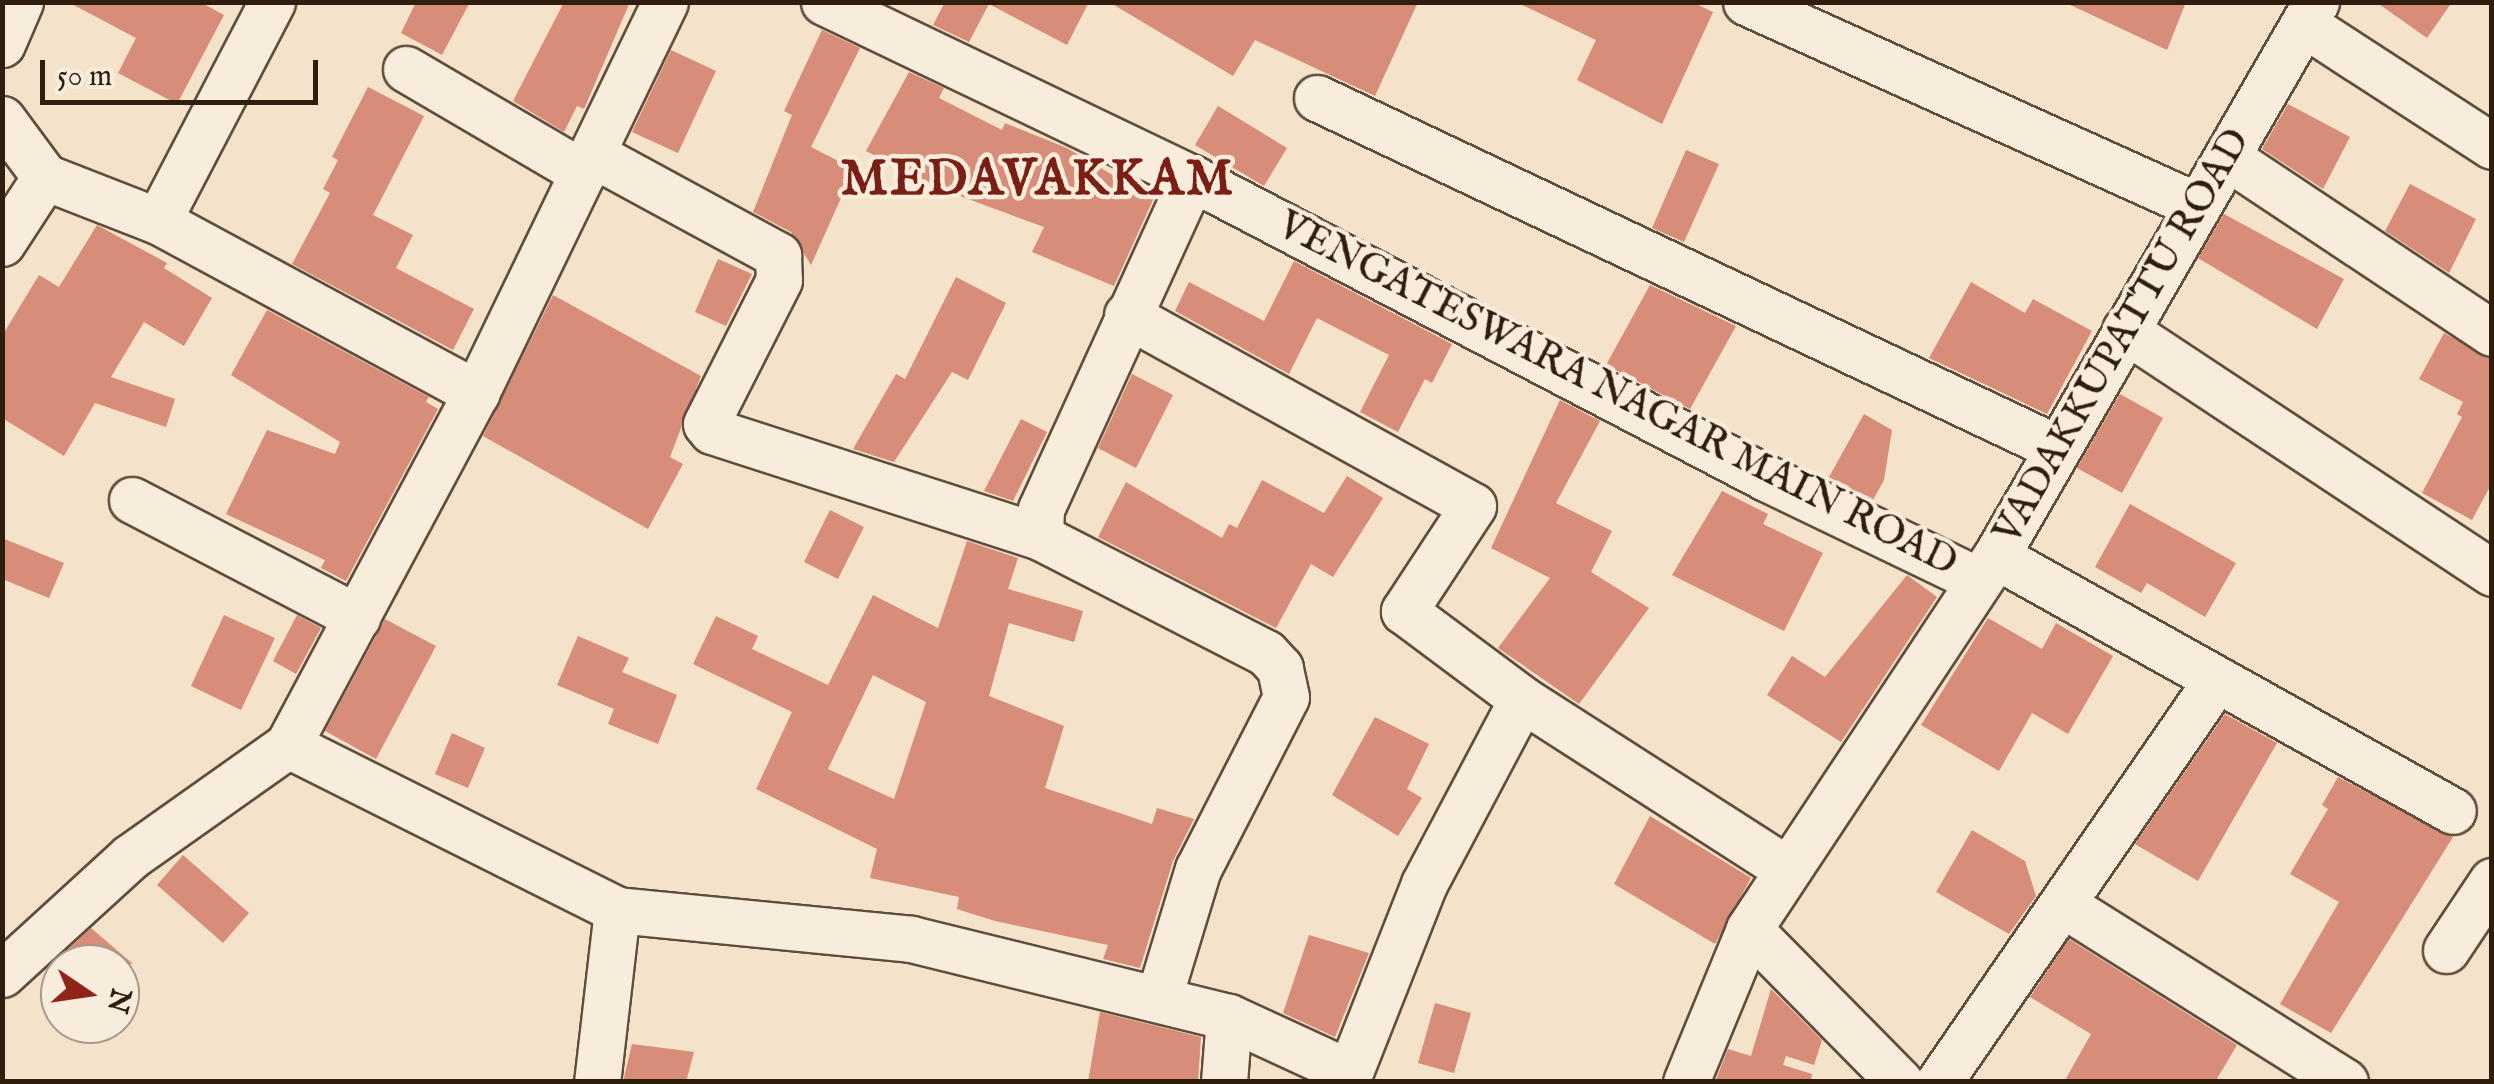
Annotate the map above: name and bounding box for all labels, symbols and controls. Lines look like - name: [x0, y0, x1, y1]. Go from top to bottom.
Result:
- scale bar: [45, 40, 322, 102]
- text: 50 m: [57, 58, 112, 96]
- street label: VADAKKUPATTU ROAD: [1984, 121, 2262, 553]
- district label: MEDAVAKKAM: [841, 151, 1235, 211]
- street label: VENGATESWARA NAGAR MAIN ROAD: [1269, 202, 1965, 588]
- north arrow: [40, 944, 140, 1044]
- text: N: [98, 985, 138, 1016]

